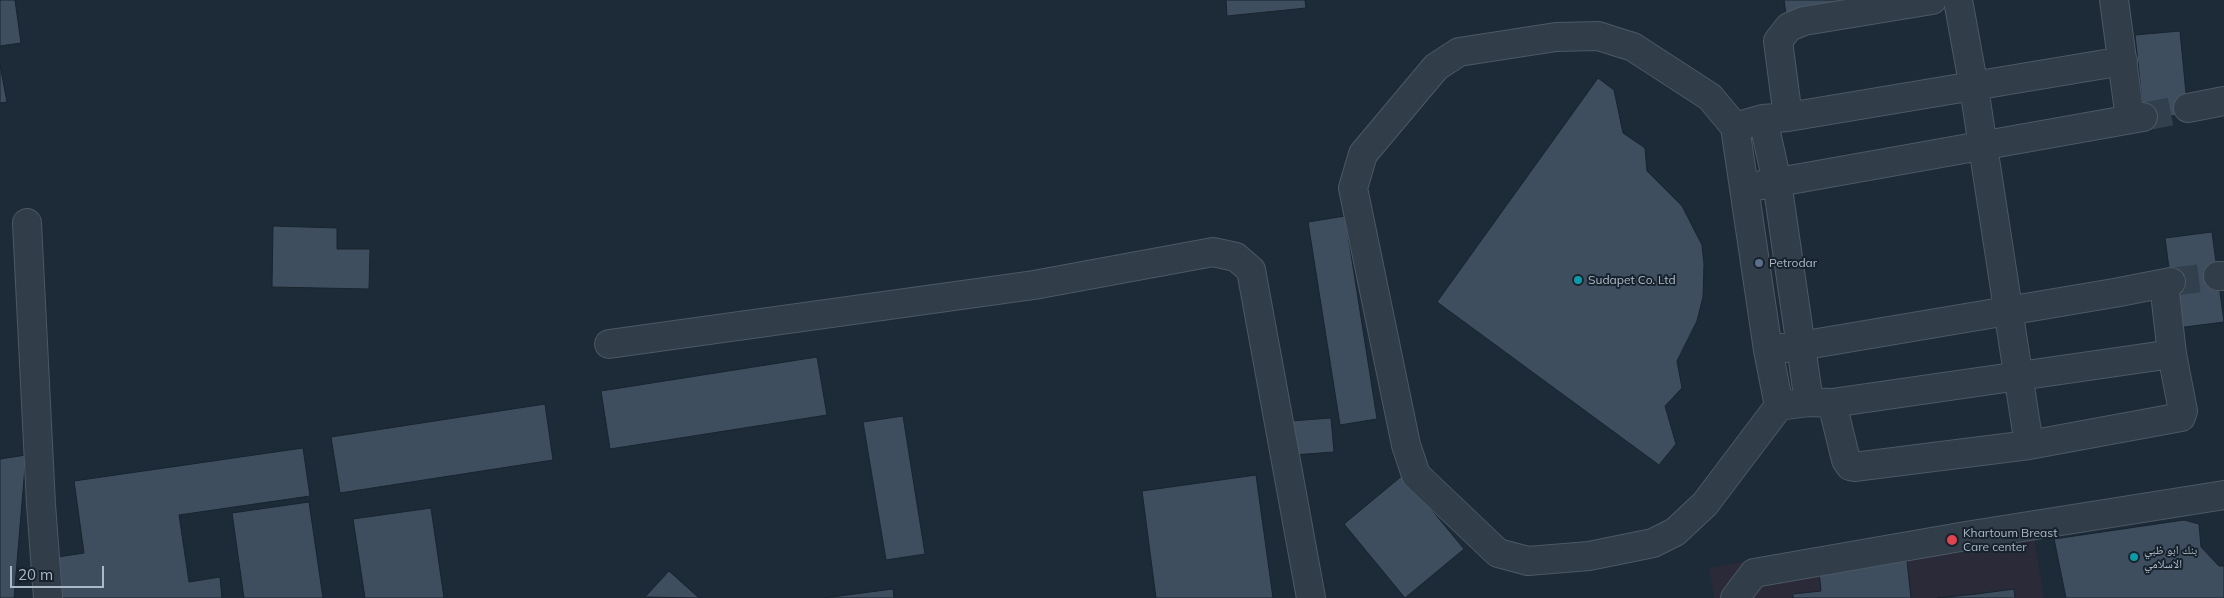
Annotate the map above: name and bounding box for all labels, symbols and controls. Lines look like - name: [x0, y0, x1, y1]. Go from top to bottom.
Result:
- place label: Petrodar: [1769, 256, 1817, 270]
- marker: Petrodar: [1753, 257, 1765, 269]
- place label: Sudapet Co. Ltd: [1588, 273, 1676, 287]
- marker: Sudapet Co. Ltd: [1572, 274, 1584, 286]
- place label: Khartoum Breast Care center: [1963, 526, 2057, 554]
- marker: Khartoum Breast Care center: [1945, 533, 1959, 547]
- place label: بنك ابو ظبي الاسلامي: [2144, 543, 2197, 571]
- marker: بنك ابو ظبي الاسلامي: [2128, 551, 2140, 563]
- scale bar: [12, 556, 106, 588]
- text: 20 m: [18, 565, 53, 584]

